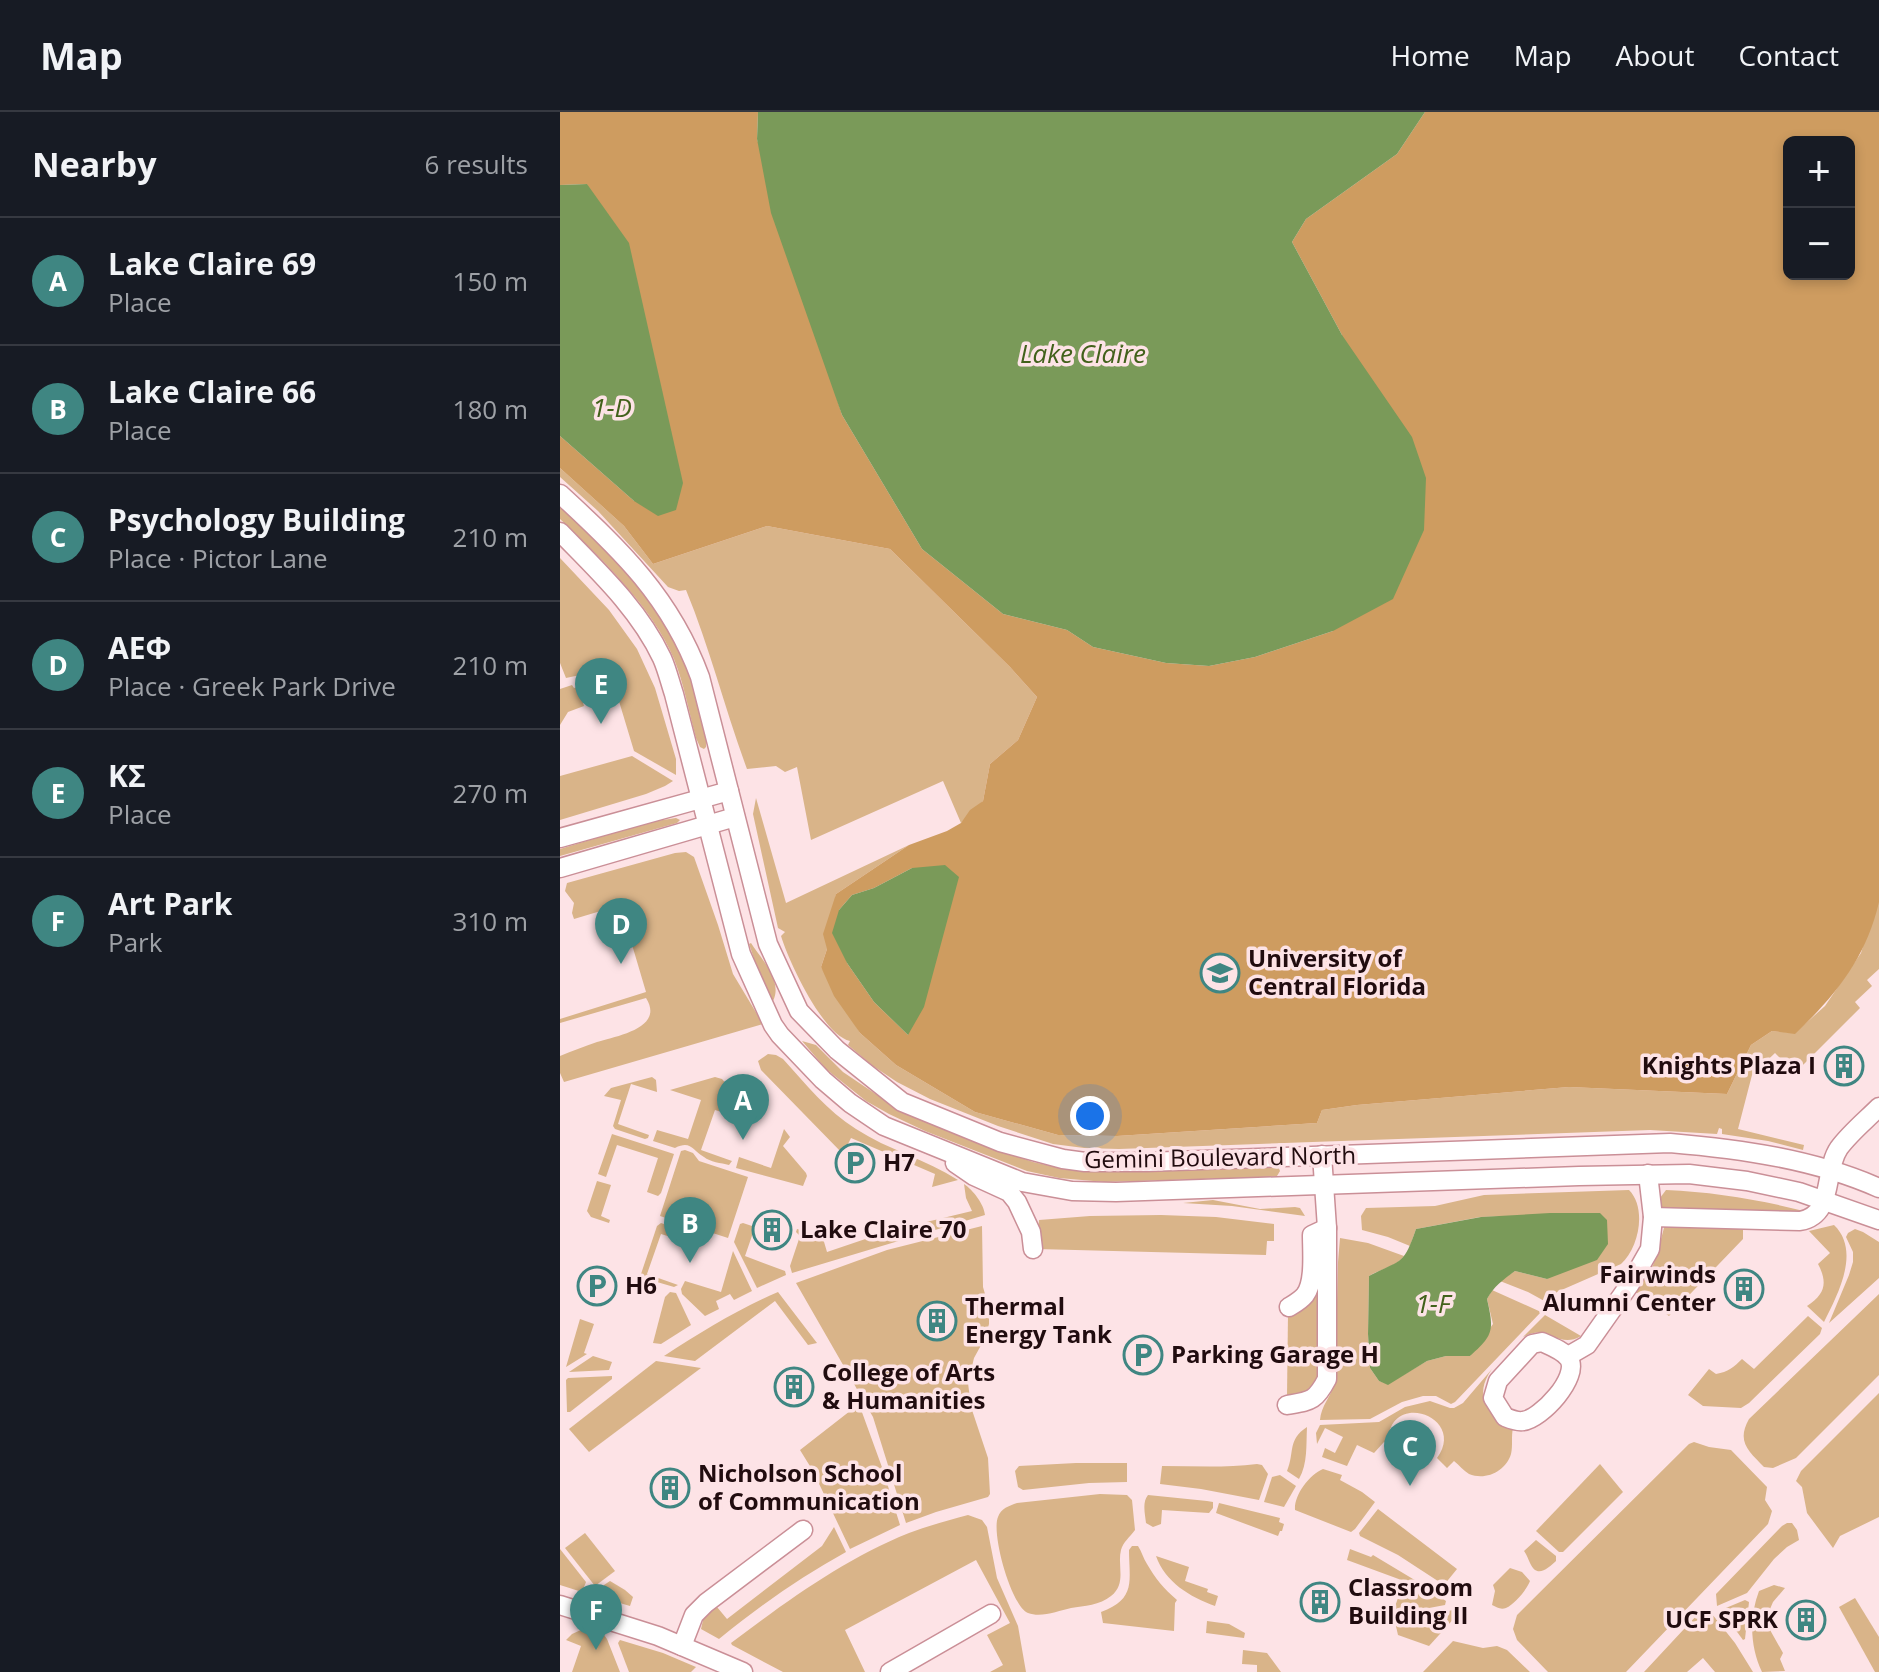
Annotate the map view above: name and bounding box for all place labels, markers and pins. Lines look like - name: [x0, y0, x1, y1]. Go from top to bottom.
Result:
- pin: E: [575, 658, 627, 724]
- pin: D: [595, 898, 647, 964]
- place label: University of Central Florida: [1248, 941, 1426, 1002]
- school or university icon: University of Central Florida: [1199, 952, 1241, 994]
- building icon: Knights Plaza I: [1823, 1045, 1865, 1087]
- place label: Knights Plaza I: [1642, 1048, 1816, 1081]
- pin: A: [717, 1074, 769, 1140]
- parking icon: H7: [834, 1142, 876, 1184]
- place label: H7: [883, 1145, 915, 1178]
- pin: B: [664, 1197, 716, 1263]
- building icon: Lake Claire 70: [751, 1209, 793, 1251]
- place label: Lake Claire 70: [800, 1212, 967, 1245]
- place label: Fairwinds Alumni Center: [1543, 1257, 1716, 1318]
- parking icon: H6: [576, 1265, 618, 1307]
- place label: H6: [625, 1268, 657, 1301]
- building icon: Fairwinds Alumni Center: [1723, 1268, 1765, 1310]
- place label: Thermal Energy Tank: [965, 1289, 1112, 1350]
- building icon: Thermal Energy Tank: [916, 1300, 958, 1342]
- parking icon: Parking Garage H: [1122, 1334, 1164, 1376]
- place label: Parking Garage H: [1171, 1337, 1379, 1370]
- place label: College of Arts & Humanities: [822, 1355, 995, 1416]
- building icon: College of Arts & Humanities: [773, 1366, 815, 1408]
- pin: C: [1384, 1420, 1436, 1486]
- place label: Nicholson School of Communication: [698, 1456, 920, 1517]
- building icon: Nicholson School of Communication: [649, 1467, 691, 1509]
- place label: Classroom Building II: [1348, 1570, 1473, 1631]
- building icon: Classroom Building II: [1299, 1581, 1341, 1623]
- pin: F: [570, 1584, 622, 1650]
- building icon: UCF SPRK: [1785, 1599, 1827, 1641]
- place label: UCF SPRK: [1665, 1602, 1778, 1635]

